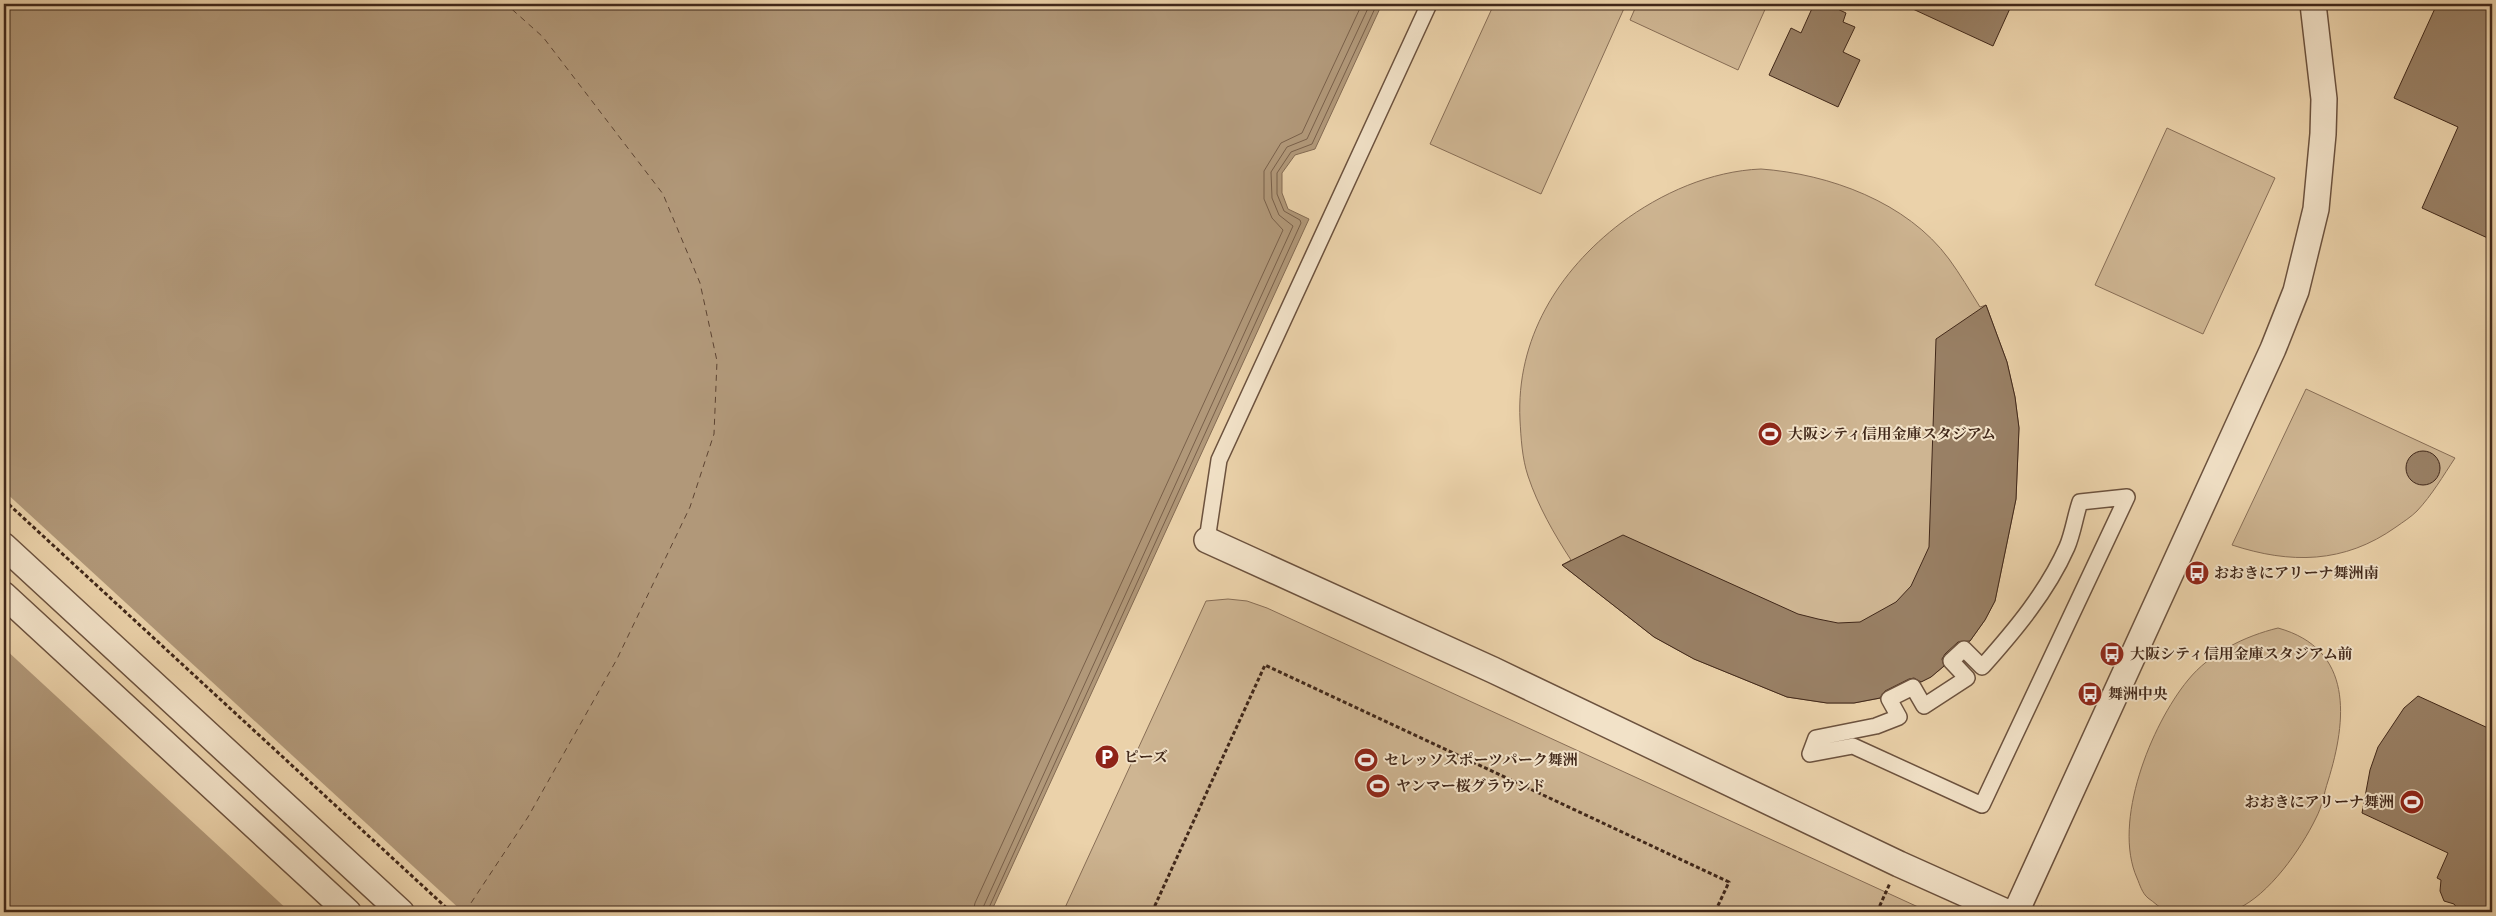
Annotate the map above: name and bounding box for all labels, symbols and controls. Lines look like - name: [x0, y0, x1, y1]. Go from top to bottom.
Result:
- sports icon: 大阪シティ信用金庫スタジアム: [1757, 421, 1783, 447]
- place label: 大阪シティ信用金庫スタジアム: [1788, 424, 1996, 444]
- bus stop icon: おおきにアリーナ舞洲南: [2184, 560, 2210, 586]
- place label: おおきにアリーナ舞洲南: [2214, 563, 2378, 583]
- bus stop icon: 大阪シティ信用金庫スタジアム前: [2099, 641, 2125, 667]
- place label: 大阪シティ信用金庫スタジアム前: [2130, 644, 2353, 664]
- bus stop icon: 舞洲中央: [2077, 681, 2103, 707]
- place label: 舞洲中央: [2108, 684, 2168, 704]
- parking icon: ピーズ: [1094, 744, 1120, 770]
- place label: ピーズ: [1124, 747, 1168, 767]
- sports icon: セレッソスポーツパーク舞洲: [1353, 747, 1379, 773]
- place label: セレッソスポーツパーク舞洲: [1384, 750, 1578, 770]
- sports icon: ヤンマー桜グラウンド: [1365, 773, 1391, 799]
- place label: ヤンマー桜グラウンド: [1396, 776, 1546, 796]
- sports icon: おおきにアリーナ舞洲: [2399, 789, 2425, 815]
- place label: おおきにアリーナ舞洲: [2245, 792, 2394, 812]

